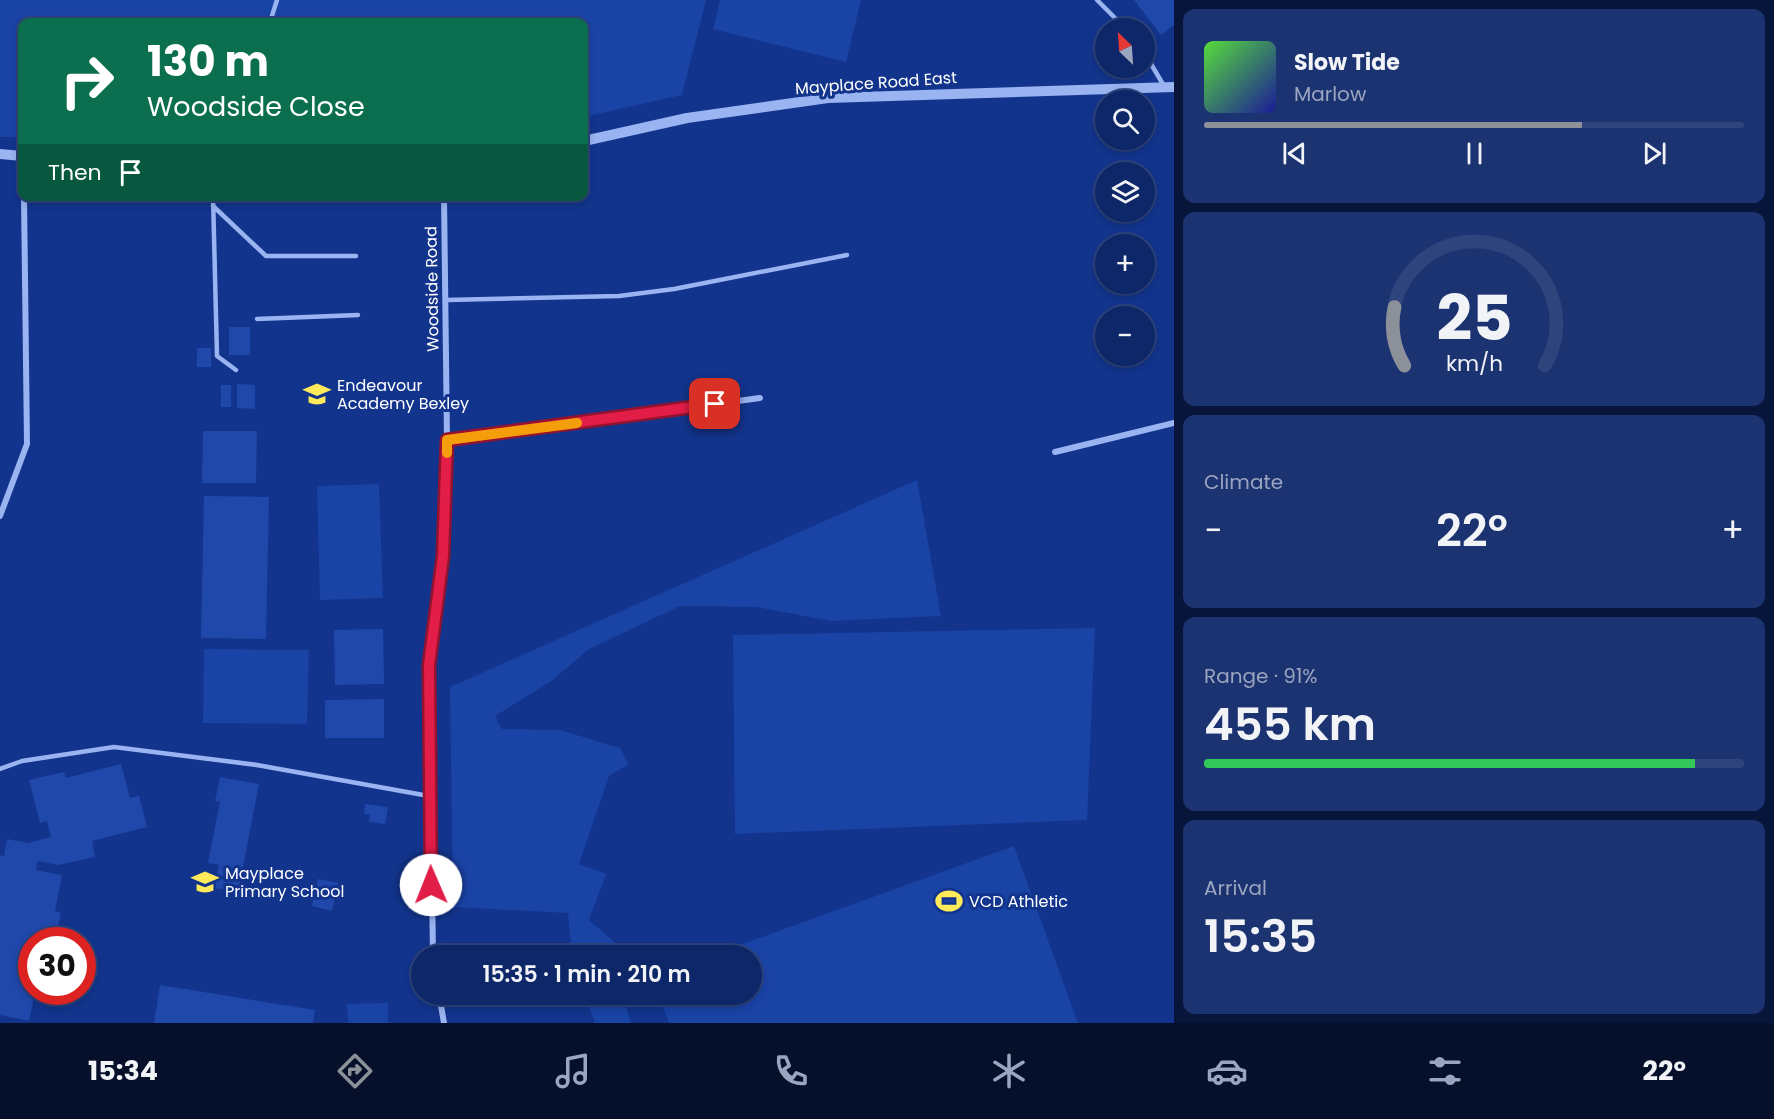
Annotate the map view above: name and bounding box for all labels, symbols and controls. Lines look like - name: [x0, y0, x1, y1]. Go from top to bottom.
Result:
- north arrow: [1095, 18, 1155, 78]
- map controls: [1095, 18, 1155, 366]
- text: 130 m: [147, 32, 269, 91]
- icon: right: [48, 42, 126, 120]
- text: Slow Tide: [1294, 47, 1400, 78]
- street label: Mayplace Road East: [794, 66, 958, 100]
- text: Marlow: [1294, 80, 1366, 108]
- text: Woodside Close: [147, 88, 365, 125]
- button: search: [1095, 90, 1155, 150]
- icon: previous: [1278, 137, 1311, 170]
- icon: pause: [1458, 137, 1491, 170]
- icon: next: [1638, 137, 1671, 170]
- icon: arrive: [114, 156, 147, 189]
- text: Then: [48, 157, 102, 188]
- button: layers: [1095, 162, 1155, 222]
- street label: Woodside Road: [419, 226, 445, 352]
- button: +: [1095, 234, 1155, 294]
- text: 25: [1436, 274, 1512, 362]
- button: −: [1095, 306, 1155, 366]
- text: km/h: [1445, 348, 1503, 379]
- place label: Endeavour Academy Bexley: [337, 374, 469, 415]
- pin: [689, 378, 740, 429]
- school or university icon: Endeavour Academy Bexley: [302, 379, 332, 409]
- icon: arrive: [698, 387, 731, 420]
- text: Climate: [1204, 468, 1283, 496]
- text: 22°: [1436, 499, 1508, 562]
- text: −: [1204, 507, 1222, 554]
- text: +: [1721, 507, 1744, 554]
- text: Range · 91%: [1204, 662, 1318, 690]
- text: 455 km: [1204, 693, 1376, 756]
- position arrow: [399, 853, 463, 917]
- place label: Mayplace Primary School: [225, 862, 344, 903]
- school or university icon: Mayplace Primary School: [190, 867, 220, 897]
- text: Arrival: [1204, 874, 1267, 902]
- sports icon: VCD Athletic: [934, 886, 964, 916]
- place label: VCD Athletic: [969, 890, 1068, 913]
- text: 15:35: [1204, 905, 1317, 968]
- speed limit sign: 30: [18, 927, 96, 1005]
- text: 15:35 · 1 min · 210 m: [482, 959, 691, 990]
- icon: directions: [334, 1050, 376, 1092]
- icon: music: [552, 1050, 594, 1092]
- icon: phone: [770, 1050, 812, 1092]
- icon: climate: [988, 1050, 1030, 1092]
- icon: car: [1206, 1050, 1248, 1092]
- icon: filters: [1424, 1050, 1466, 1092]
- text: 15:34: [88, 1052, 158, 1089]
- text: 22°: [1643, 1052, 1686, 1089]

